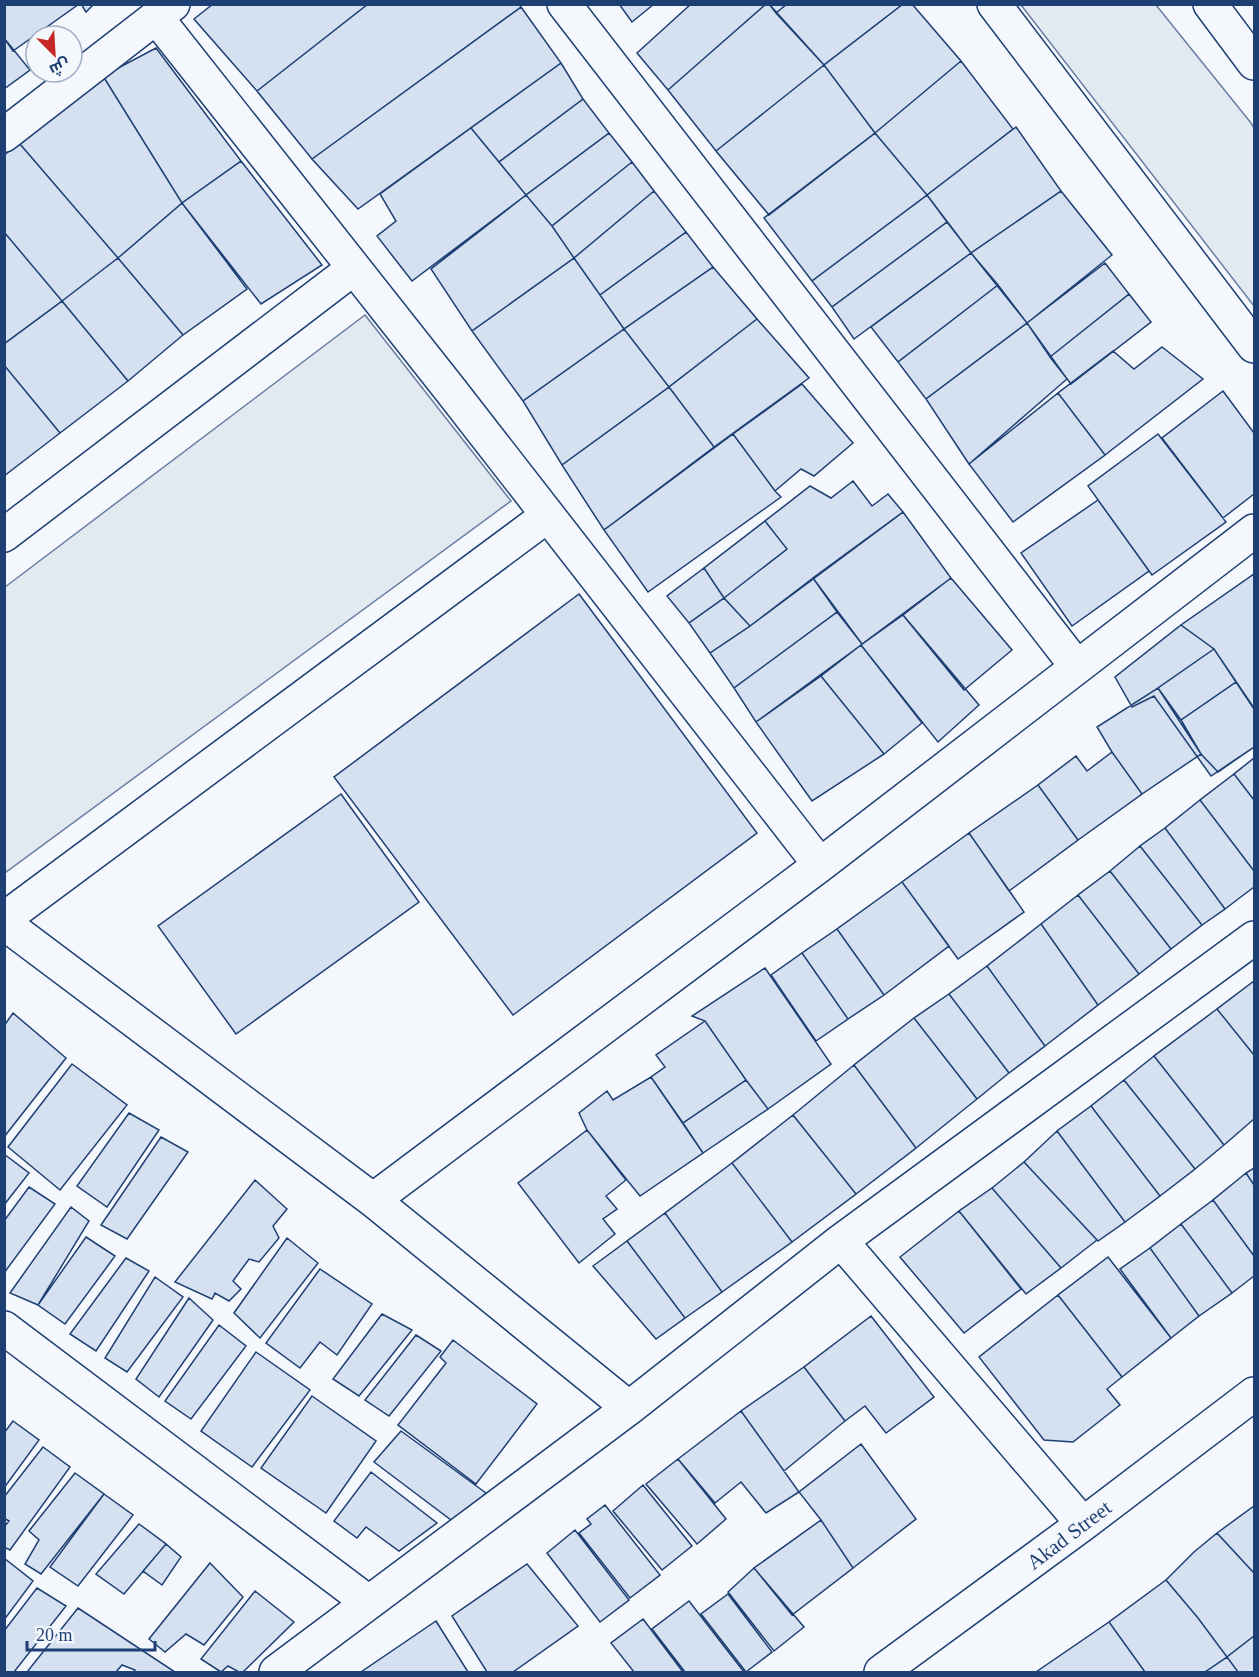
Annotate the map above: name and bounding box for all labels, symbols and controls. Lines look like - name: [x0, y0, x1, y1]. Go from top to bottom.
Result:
- north arrow: [24, 24, 84, 84]
- text: ش: [47, 54, 73, 79]
- street label: Akad Street: [1022, 1495, 1116, 1575]
- scale bar: [27, 1614, 154, 1652]
- text: 20 m: [36, 1625, 73, 1645]

